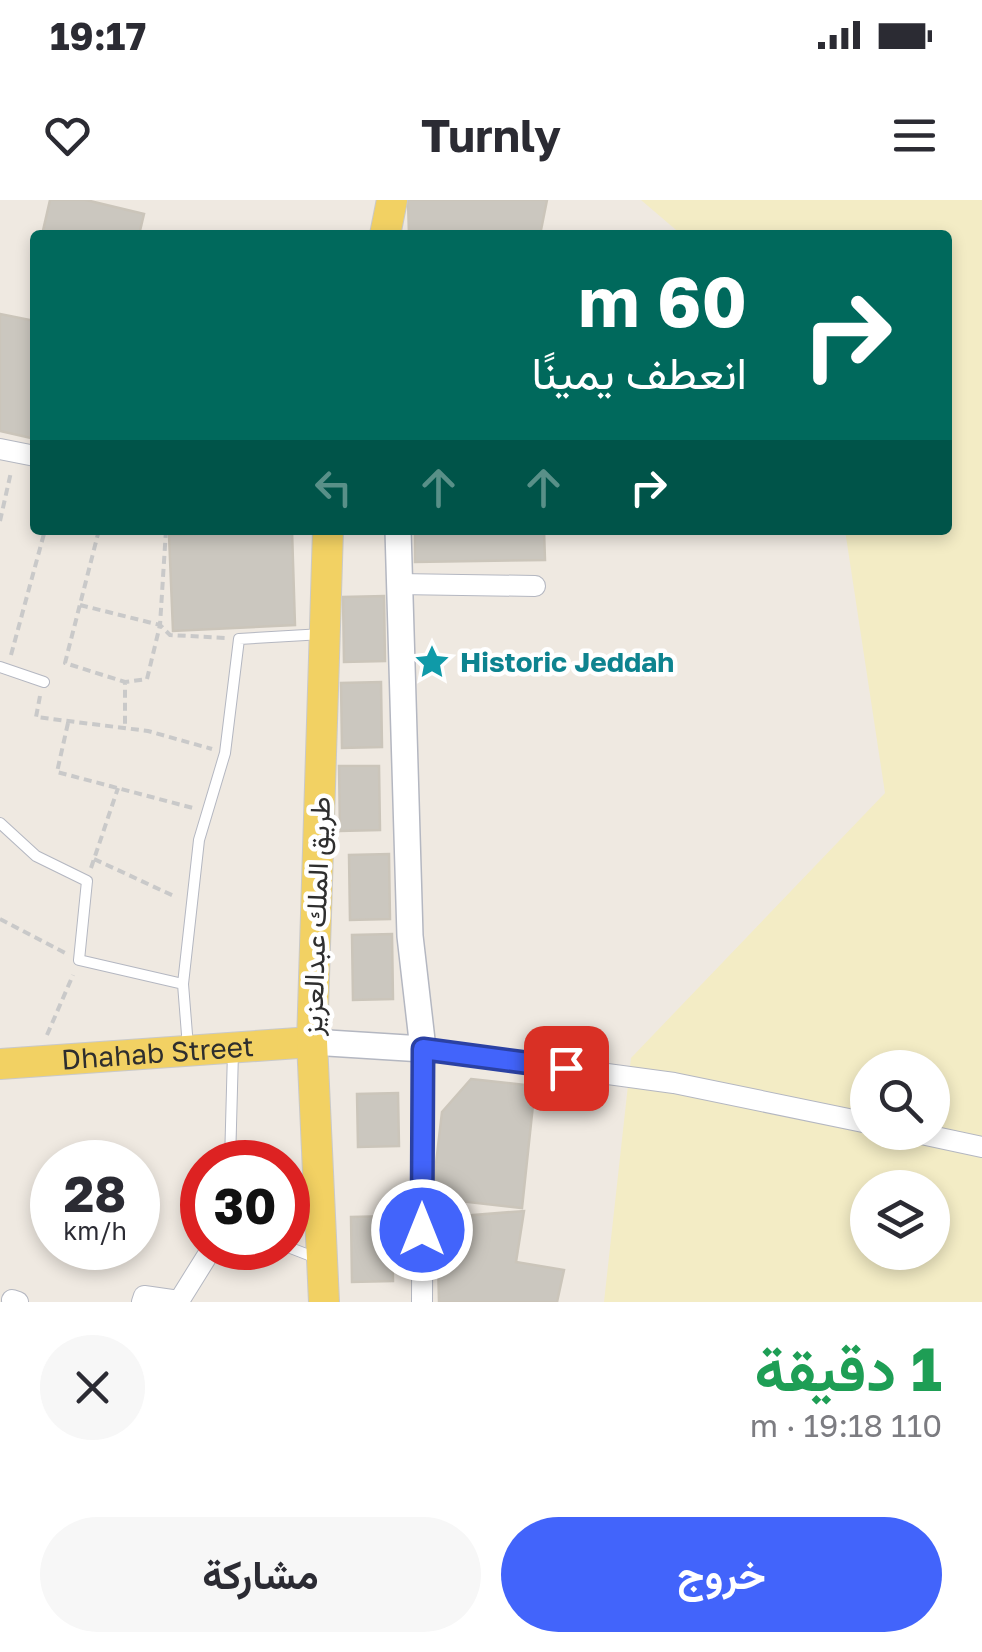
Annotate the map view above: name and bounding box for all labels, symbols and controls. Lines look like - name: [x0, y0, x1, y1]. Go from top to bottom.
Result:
- text: 19:17: [50, 13, 146, 58]
- icon: heart: [40, 108, 95, 163]
- text: Turnly: [421, 108, 561, 162]
- icon: menu: [887, 108, 942, 163]
- text: 60 m: [578, 258, 747, 342]
- icon: right: [782, 270, 912, 400]
- text: انعطف يمينًا: [531, 345, 747, 399]
- icon: left: [306, 460, 361, 515]
- icon: ahead: [411, 460, 466, 515]
- icon: ahead: [516, 460, 571, 515]
- icon: right: [621, 460, 676, 515]
- place icon: Historic Jeddah: [413, 643, 451, 681]
- place label: Historic Jeddah: [460, 645, 674, 678]
- street label: طريق الملك عبدالعزيز: [295, 796, 338, 1037]
- pin: [524, 1026, 609, 1111]
- street label: Dhahab Street: [60, 1029, 255, 1076]
- icon: arrive: [539, 1041, 594, 1096]
- map controls: [850, 1050, 950, 1270]
- button: search: [850, 1050, 950, 1150]
- speed limit sign: 30: [180, 1140, 310, 1270]
- text: 28: [64, 1163, 126, 1223]
- button: layers: [850, 1170, 950, 1270]
- position arrow: [370, 1178, 474, 1282]
- text: km/h: [63, 1215, 127, 1246]
- text: 1 دقيقة: [755, 1332, 942, 1404]
- button: close: [40, 1335, 145, 1440]
- text: 110 m · 19:18: [750, 1406, 942, 1444]
- button: مشاركة: [40, 1517, 481, 1632]
- button: خروج: [501, 1517, 942, 1632]

